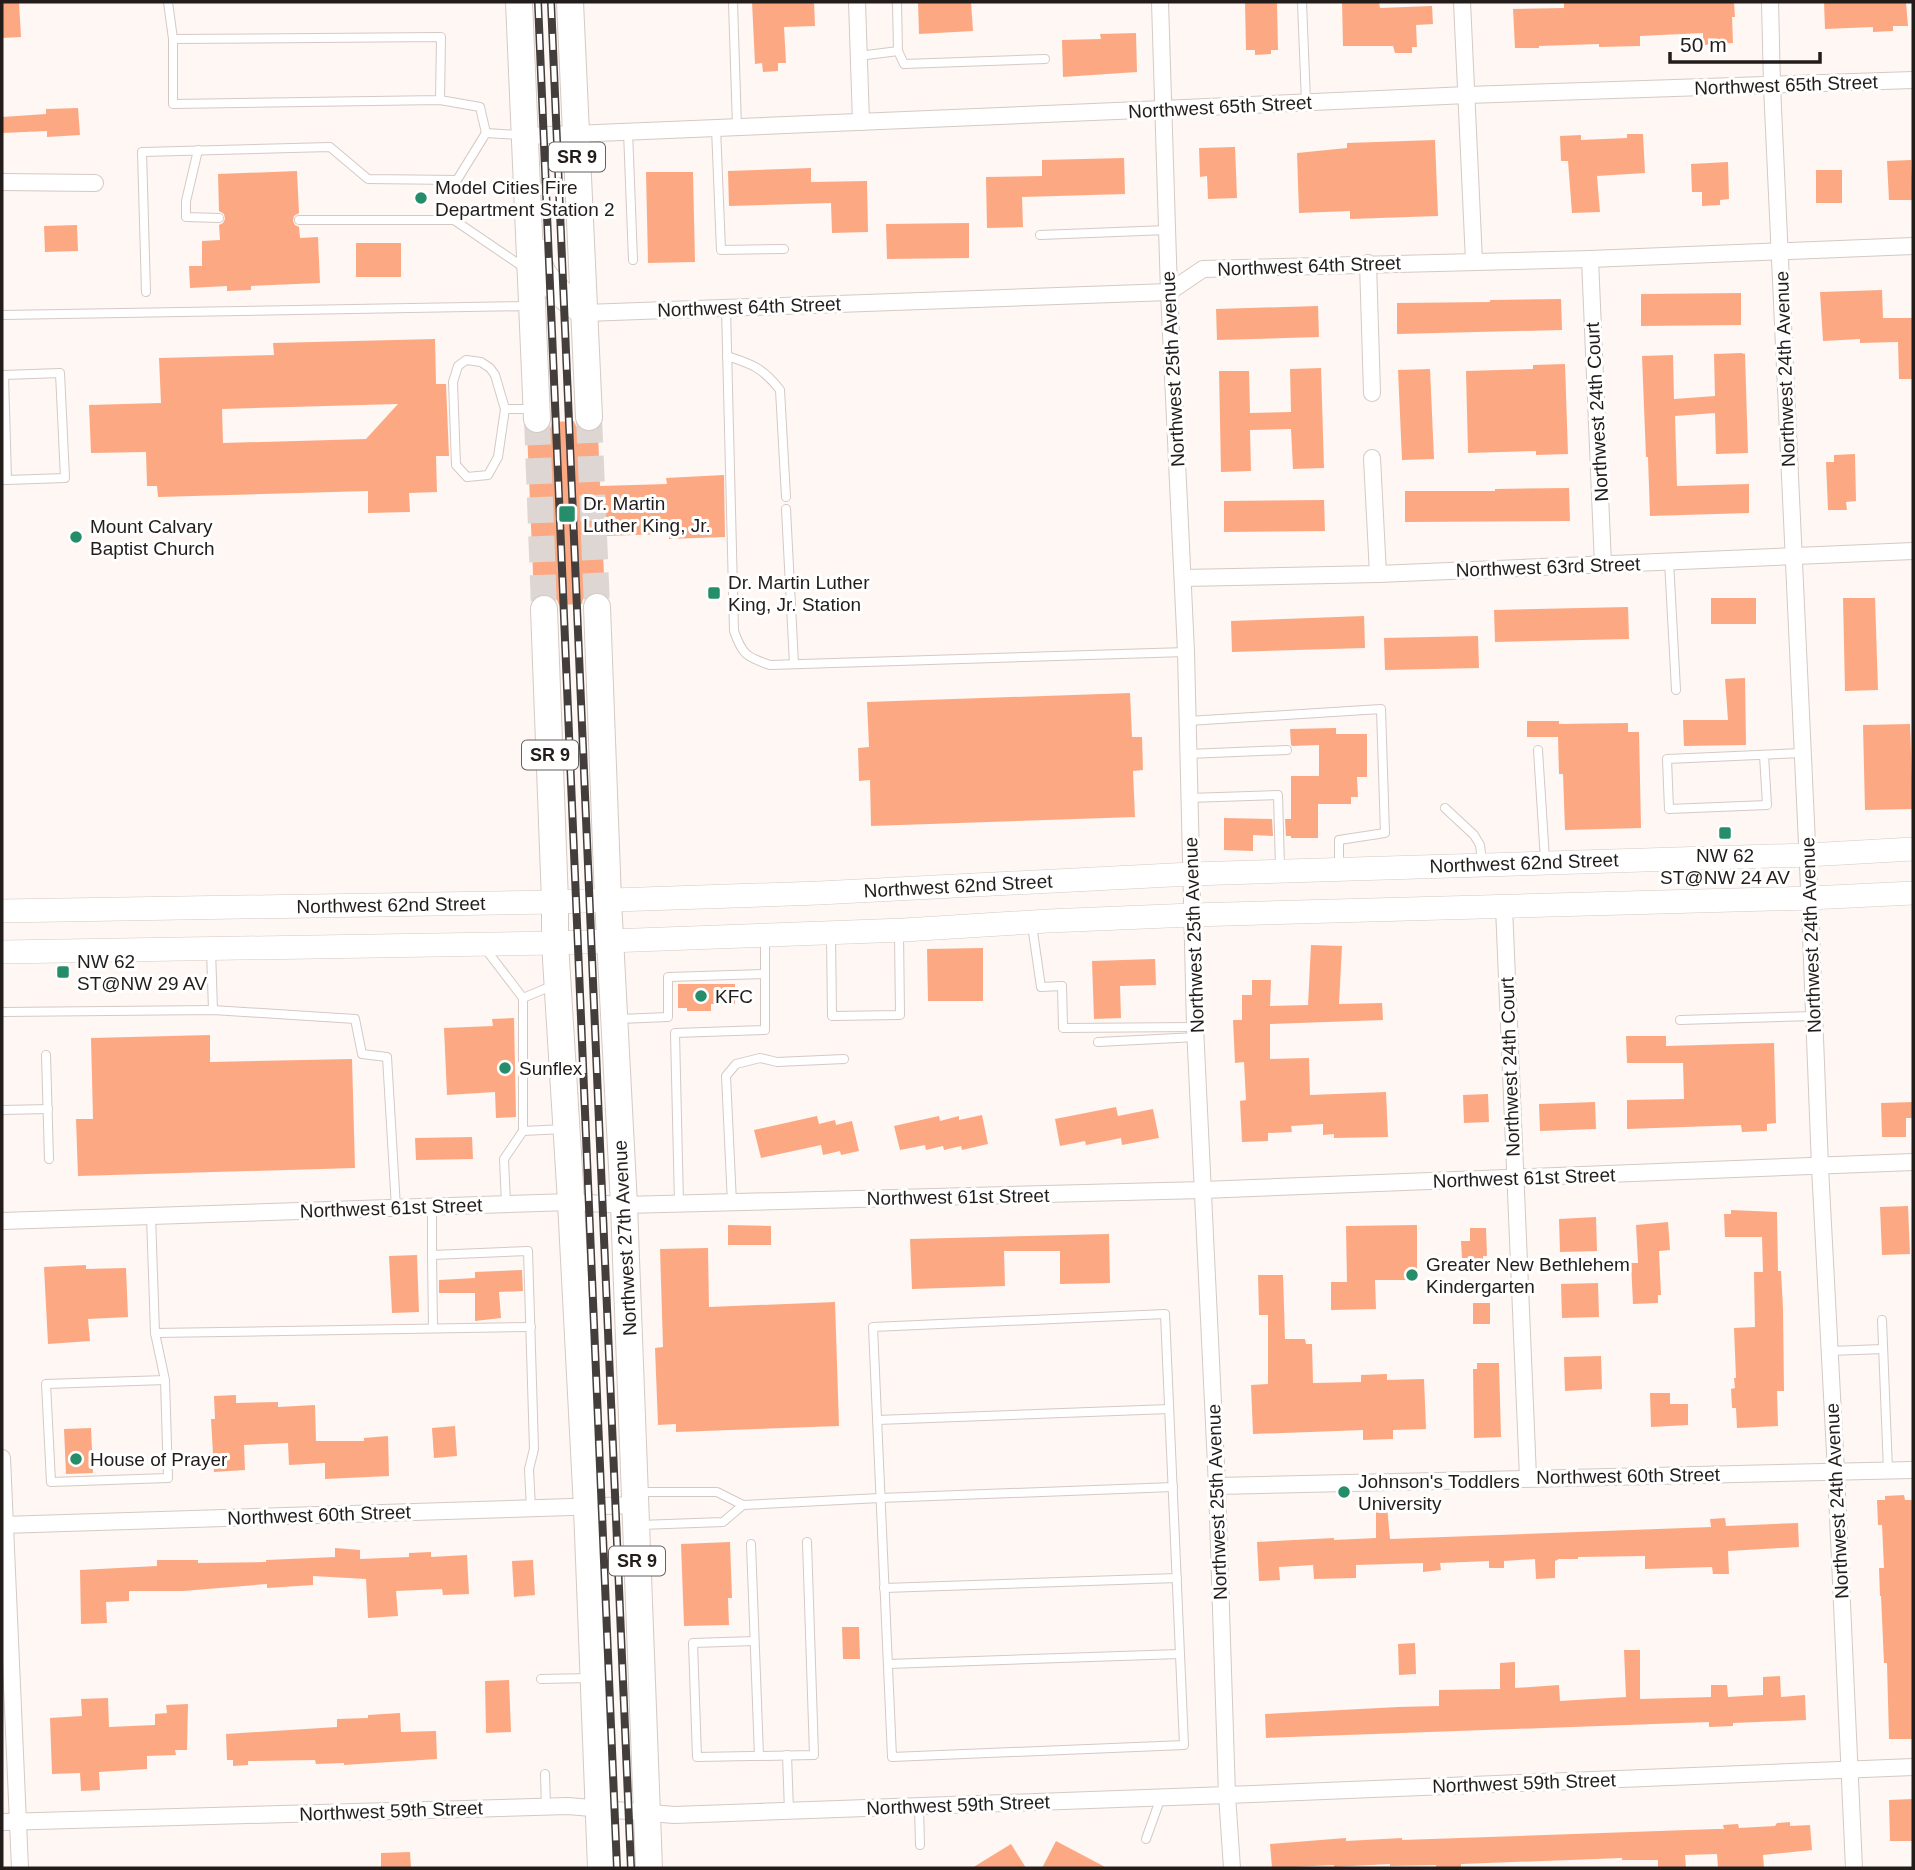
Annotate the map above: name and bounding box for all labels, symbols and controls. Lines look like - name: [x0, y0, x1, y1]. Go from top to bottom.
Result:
- scale bar: [1670, 21, 1820, 65]
- text: 50 m: [1680, 33, 1727, 56]
- street label: Northwest 65th Street: [1694, 71, 1879, 99]
- street label: Northwest 65th Street: [1128, 92, 1313, 122]
- road number: SR 9: [549, 142, 605, 172]
- place label: Model Cities Fire Department Station 2: [435, 177, 615, 220]
- marker: Model Cities Fire Department Station 2: [413, 190, 429, 206]
- street label: Northwest 64th Street: [1217, 252, 1402, 280]
- street label: Northwest 25th Avenue: [1157, 271, 1189, 467]
- street label: Northwest 24th Avenue: [1771, 271, 1799, 467]
- street label: Northwest 64th Street: [657, 293, 842, 321]
- street label: Northwest 24th Court: [1582, 321, 1612, 502]
- place label: Dr. Martin Luther King, Jr.: [583, 493, 711, 536]
- marker: Dr. Martin Luther King, Jr.: [557, 504, 577, 524]
- place label: Mount Calvary Baptist Church: [90, 516, 215, 559]
- marker: Mount Calvary Baptist Church: [68, 529, 84, 545]
- street label: Northwest 63rd Street: [1455, 553, 1641, 581]
- place label: Dr. Martin Luther King, Jr. Station: [728, 572, 870, 615]
- marker: Dr. Martin Luther King, Jr. Station: [706, 585, 722, 601]
- road number: SR 9: [522, 740, 578, 770]
- marker: NW 62 ST@NW 24 AV: [1717, 825, 1733, 841]
- street label: Northwest 25th Avenue: [1180, 837, 1208, 1033]
- street label: Northwest 24th Avenue: [1797, 837, 1825, 1033]
- place label: NW 62 ST@NW 24 AV: [1660, 845, 1790, 888]
- street label: Northwest 62nd Street: [1429, 849, 1620, 877]
- street label: Northwest 62nd Street: [863, 871, 1054, 901]
- street label: Northwest 62nd Street: [296, 893, 486, 917]
- place label: NW 62 ST@NW 29 AV: [77, 951, 207, 994]
- marker: NW 62 ST@NW 29 AV: [55, 964, 71, 980]
- street label: Northwest 24th Court: [1496, 976, 1524, 1157]
- place label: KFC: [715, 986, 753, 1007]
- marker: KFC: [693, 988, 709, 1004]
- place label: Sunflex: [519, 1058, 583, 1079]
- marker: Sunflex: [497, 1060, 513, 1076]
- street label: Northwest 27th Avenue: [609, 1140, 641, 1336]
- street label: Northwest 61st Street: [1432, 1164, 1616, 1192]
- street label: Northwest 61st Street: [866, 1185, 1050, 1209]
- street label: Northwest 61st Street: [299, 1194, 483, 1222]
- place label: Greater New Bethlehem Kindergarten: [1426, 1254, 1630, 1297]
- marker: Greater New Bethlehem Kindergarten: [1404, 1267, 1420, 1283]
- street label: Northwest 24th Avenue: [1821, 1403, 1853, 1599]
- street label: Northwest 25th Avenue: [1203, 1404, 1231, 1600]
- place label: House of Prayer: [90, 1449, 228, 1470]
- marker: House of Prayer: [68, 1451, 84, 1467]
- street label: Northwest 60th Street: [1536, 1464, 1721, 1488]
- place label: Johnson's Toddlers University: [1358, 1471, 1520, 1514]
- marker: Johnson's Toddlers University: [1336, 1484, 1352, 1500]
- street label: Northwest 60th Street: [227, 1501, 412, 1529]
- road number: SR 9: [609, 1546, 665, 1576]
- street label: Northwest 59th Street: [1432, 1769, 1617, 1797]
- street label: Northwest 59th Street: [866, 1791, 1051, 1819]
- street label: Northwest 59th Street: [299, 1797, 484, 1825]

